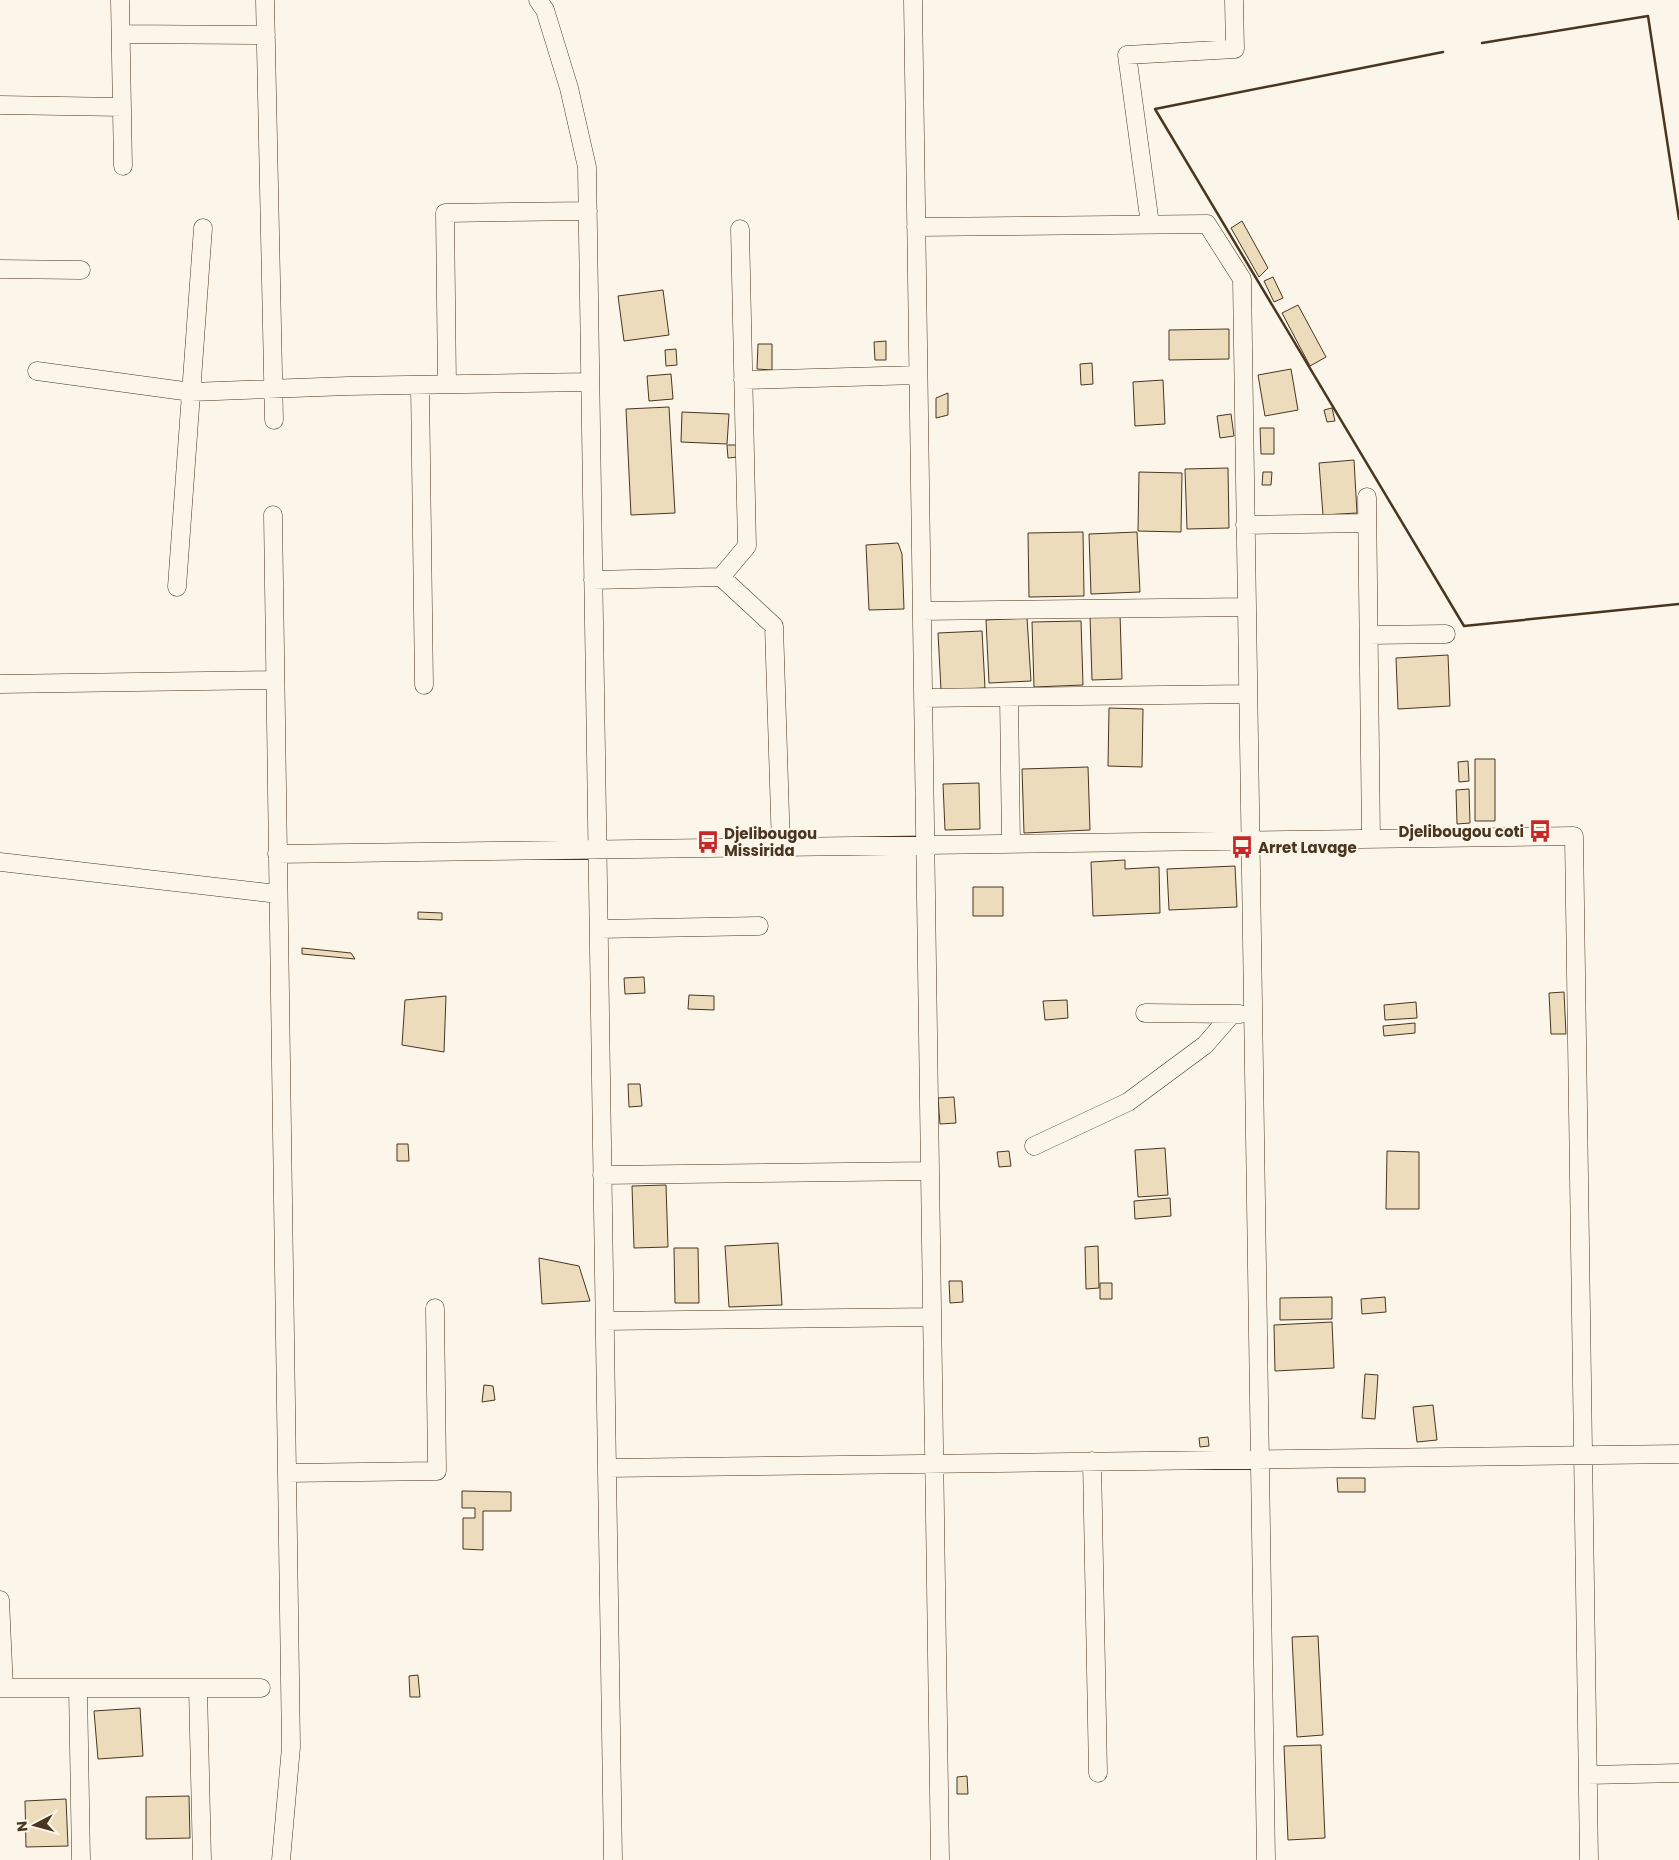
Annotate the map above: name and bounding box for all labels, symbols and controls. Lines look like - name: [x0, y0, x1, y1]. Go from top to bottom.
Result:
- bus stop icon: Djelibougou coti: [1527, 818, 1553, 844]
- place label: Djelibougou coti: [1399, 821, 1524, 842]
- place label: Djelibougou Missirida: [724, 823, 817, 861]
- bus stop icon: Djelibougou Missirida: [695, 829, 721, 855]
- bus stop icon: Arret Lavage: [1229, 834, 1255, 860]
- place label: Arret Lavage: [1258, 837, 1357, 858]
- north arrow: [10, 1800, 60, 1850]
- text: N: [12, 1820, 33, 1833]

